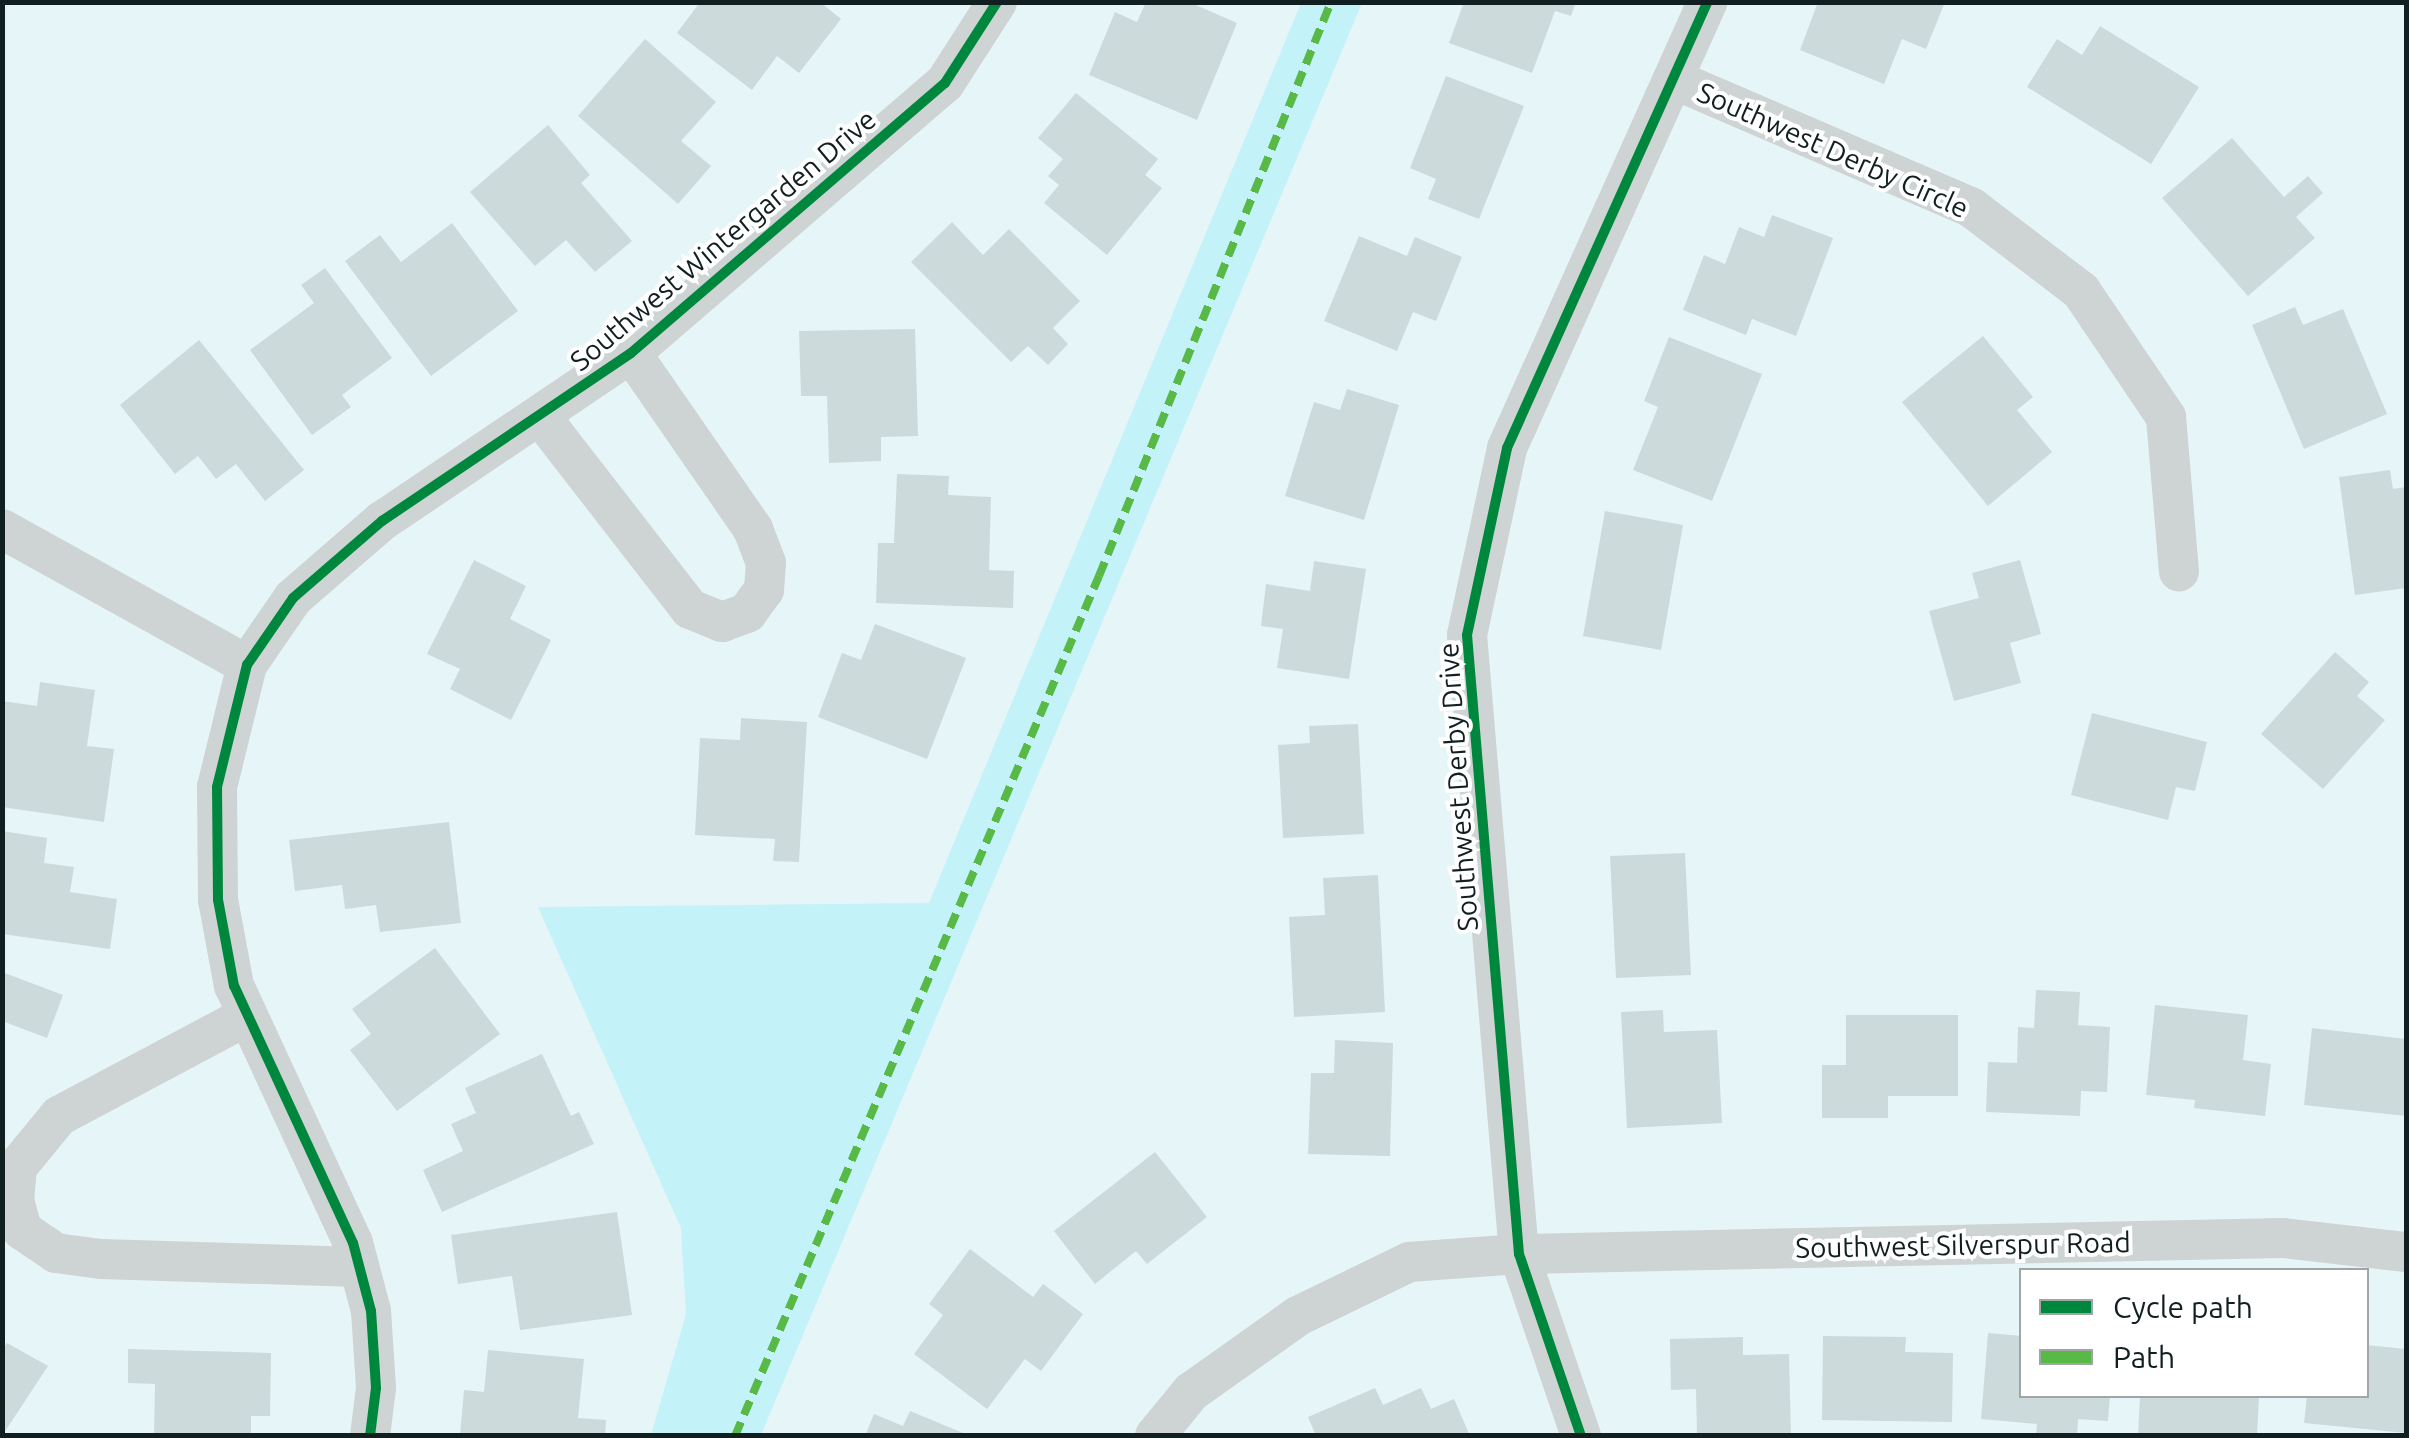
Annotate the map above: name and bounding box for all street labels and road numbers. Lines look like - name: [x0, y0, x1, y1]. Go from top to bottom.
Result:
- street label: Southwest Derby Circle: [1692, 75, 1974, 225]
- street label: Southwest Wintergarden Drive: [563, 102, 883, 378]
- street label: Southwest Derby Drive: [1431, 642, 1485, 932]
- street label: Southwest Silverspur Road: [1795, 1225, 2131, 1265]

